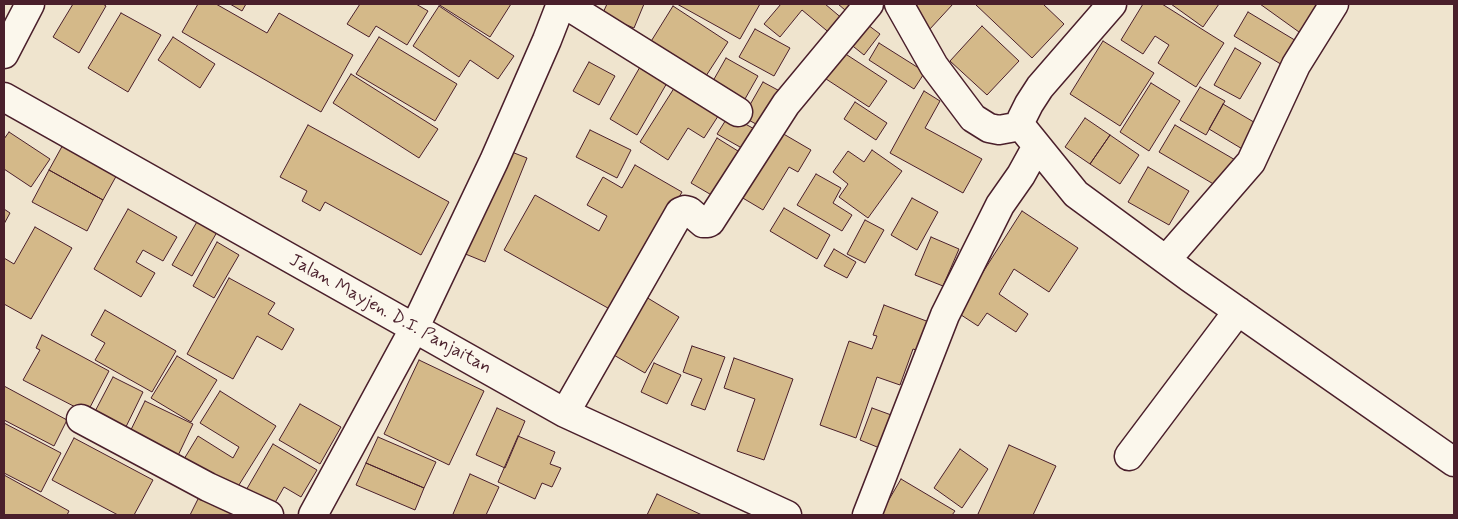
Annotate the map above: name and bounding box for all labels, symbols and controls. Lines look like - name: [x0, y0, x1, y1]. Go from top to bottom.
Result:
- street label: Jalan Mayjen. D.I. Panjaitan: [285, 250, 495, 380]

